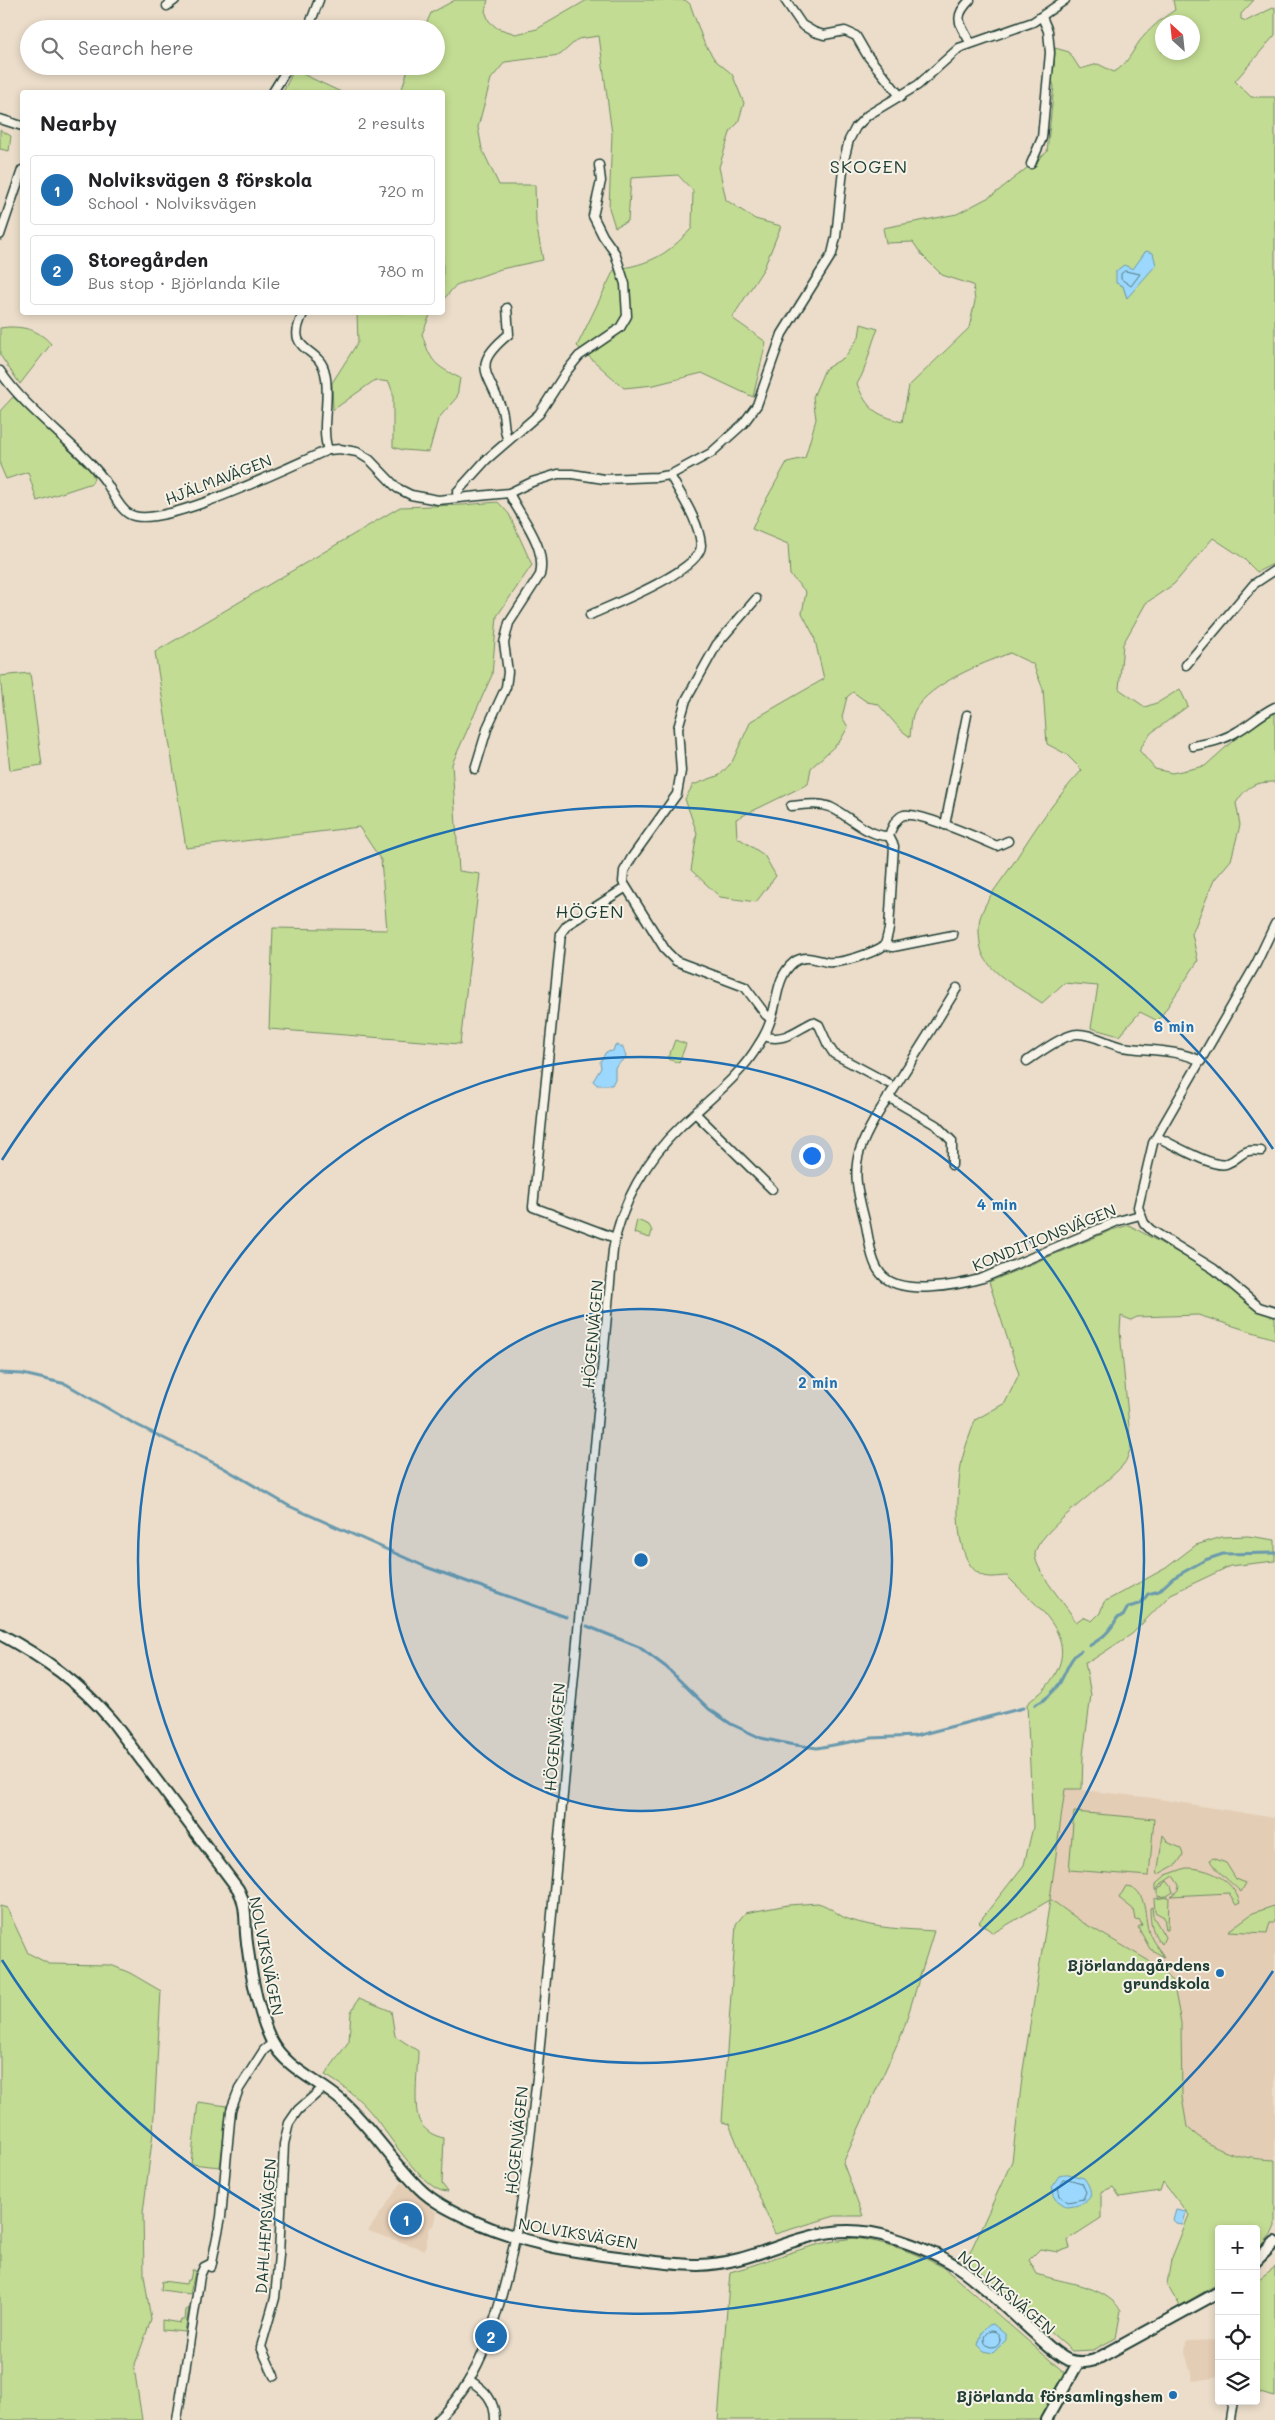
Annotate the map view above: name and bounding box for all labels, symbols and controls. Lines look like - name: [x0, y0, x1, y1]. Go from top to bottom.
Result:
- north arrow: [1155, 15, 1200, 60]
- search box: [20, 20, 445, 75]
- icon: search: [38, 34, 66, 62]
- text: Search here: [78, 35, 194, 60]
- text: Nearby: [40, 109, 117, 136]
- text: 2 results: [358, 112, 425, 133]
- district label: SKOGEN: [830, 154, 908, 178]
- text: Nolviksvägen 3 förskola: [88, 167, 312, 192]
- text: 1: [53, 180, 61, 201]
- text: 720 m: [378, 180, 424, 201]
- text: School · Nolviksvägen: [88, 192, 256, 213]
- text: Storegården: [88, 247, 208, 272]
- text: 2: [53, 260, 61, 281]
- text: 780 m: [378, 260, 424, 281]
- text: Bus stop · Björlanda Kile: [88, 272, 280, 293]
- street label: HJÄLMAVÄGEN: [162, 449, 274, 509]
- district label: HÖGEN: [555, 899, 625, 923]
- text: 6 min: [1154, 1016, 1194, 1036]
- your location: [799, 1143, 825, 1169]
- text: 4 min: [977, 1194, 1017, 1214]
- street label: KONDITIONSVÄGEN: [969, 1199, 1119, 1275]
- street label: HÖGENVÄGEN: [577, 1279, 607, 1389]
- text: 2 min: [798, 1372, 838, 1392]
- centre of rings: [632, 1551, 650, 1569]
- street label: HÖGENVÄGEN: [539, 1682, 569, 1792]
- street label: NOLVIKSVÄGEN: [245, 1895, 289, 2017]
- place label: Björlandagårdens grundskola: [1067, 1954, 1210, 1993]
- marker: Björlandagårdens grundskola: [1214, 1967, 1226, 1979]
- street label: HÖGENVÄGEN: [500, 2085, 532, 2195]
- street label: DAHLHEMSVÄGEN: [250, 2157, 280, 2295]
- pin: 1: [390, 2200, 422, 2238]
- street label: NOLVIKSVÄGEN: [517, 2212, 639, 2254]
- map controls: [1215, 2225, 1260, 2405]
- button: +: [1215, 2225, 1260, 2270]
- street label: NOLVIKSVÄGEN: [954, 2245, 1060, 2339]
- button: −: [1215, 2270, 1260, 2315]
- button: locate: [1215, 2315, 1260, 2360]
- pin: 2: [475, 2317, 507, 2355]
- button: layers: [1215, 2360, 1260, 2405]
- place label: Björlanda församlingshem: [956, 2385, 1163, 2406]
- marker: Björlanda församlingshem: [1167, 2389, 1179, 2401]

